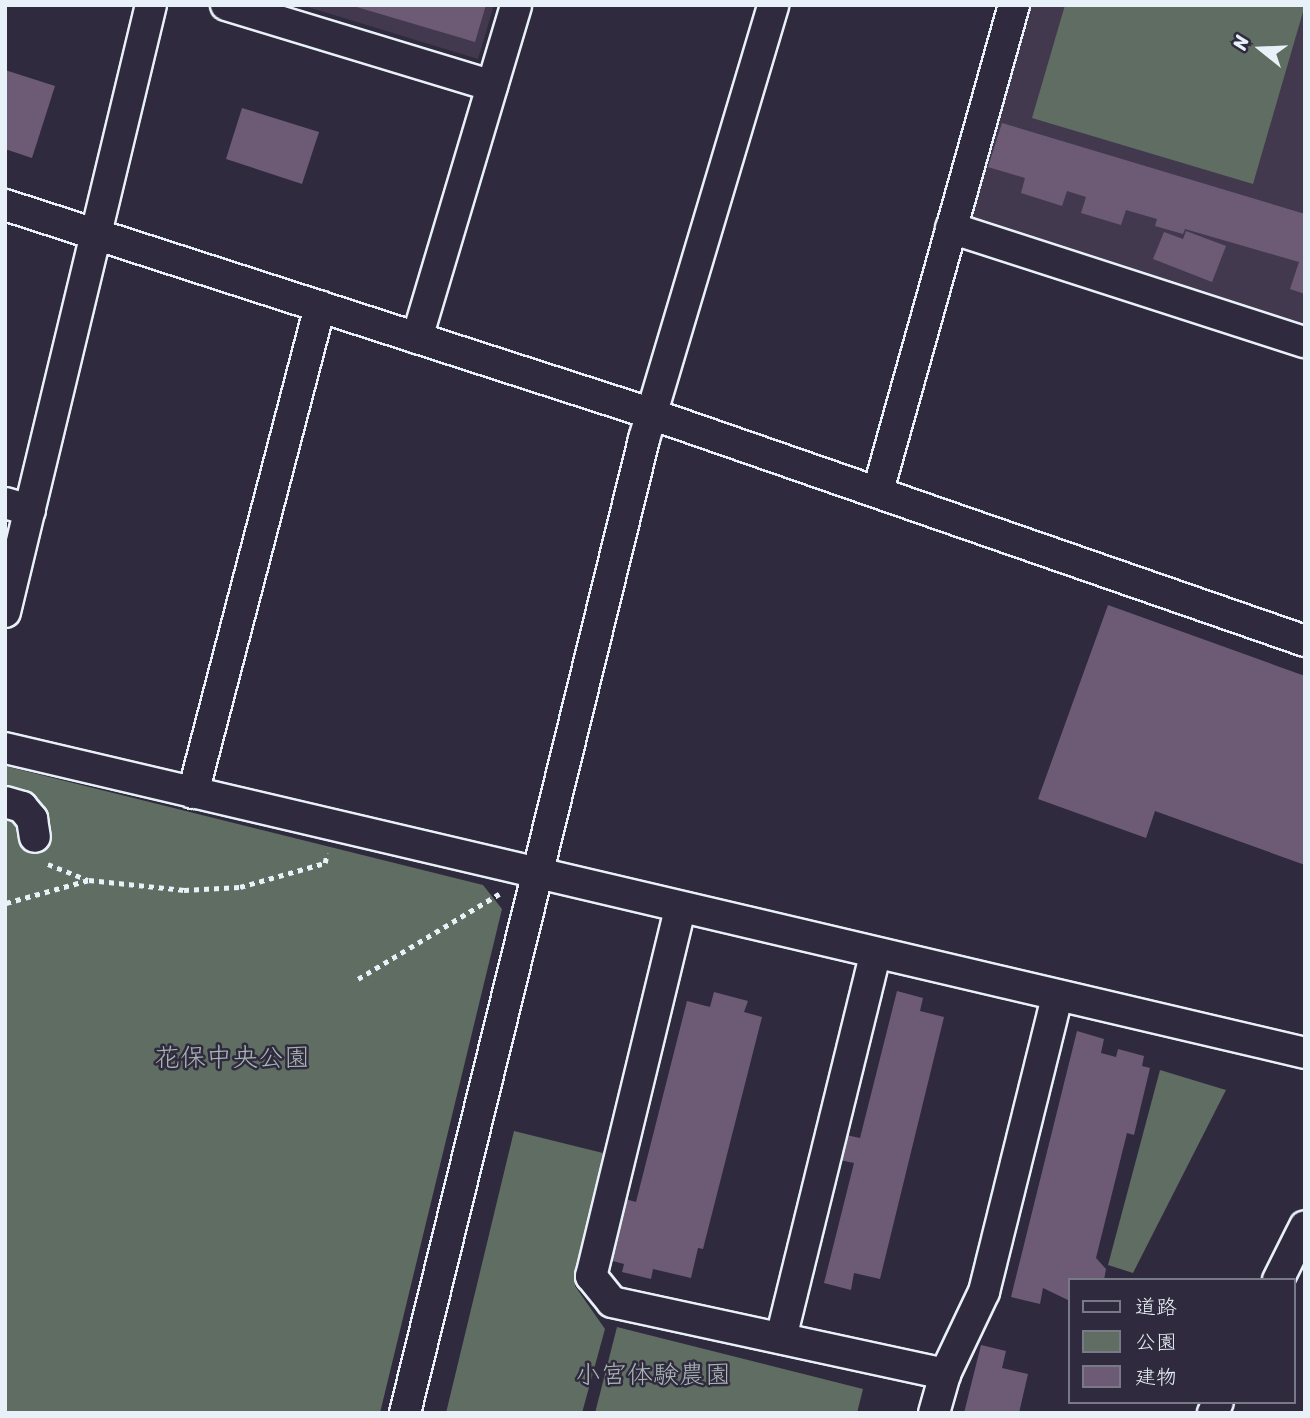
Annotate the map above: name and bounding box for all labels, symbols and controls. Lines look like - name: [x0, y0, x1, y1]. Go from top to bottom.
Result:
- north arrow: [1226, 14, 1296, 84]
- text: N: [1223, 31, 1258, 54]
- park label: 花保中央公園: [154, 1042, 310, 1074]
- legend: [1068, 1278, 1296, 1404]
- text: 道路: [1135, 1288, 1177, 1326]
- text: 公園: [1135, 1323, 1177, 1361]
- text: 建物: [1135, 1358, 1177, 1396]
- park label: 小宮体験農園: [575, 1359, 731, 1391]

